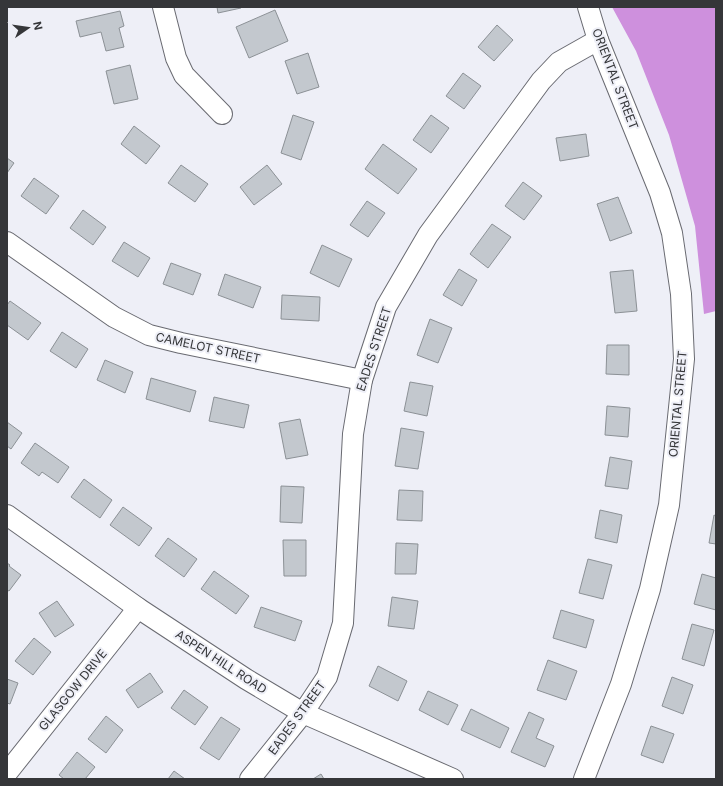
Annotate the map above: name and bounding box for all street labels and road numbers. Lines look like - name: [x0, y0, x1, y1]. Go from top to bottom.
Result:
- street label: ORIENTAL STREET: [589, 26, 642, 132]
- street label: EADES STREET: [353, 305, 394, 393]
- street label: CAMELOT STREET: [154, 329, 262, 366]
- street label: ORIENTAL STREET: [665, 350, 690, 458]
- street label: ASPEN HILL ROAD: [173, 626, 270, 697]
- street label: GLASGOW DRIVE: [35, 646, 110, 733]
- street label: EADES STREET: [265, 678, 329, 758]

